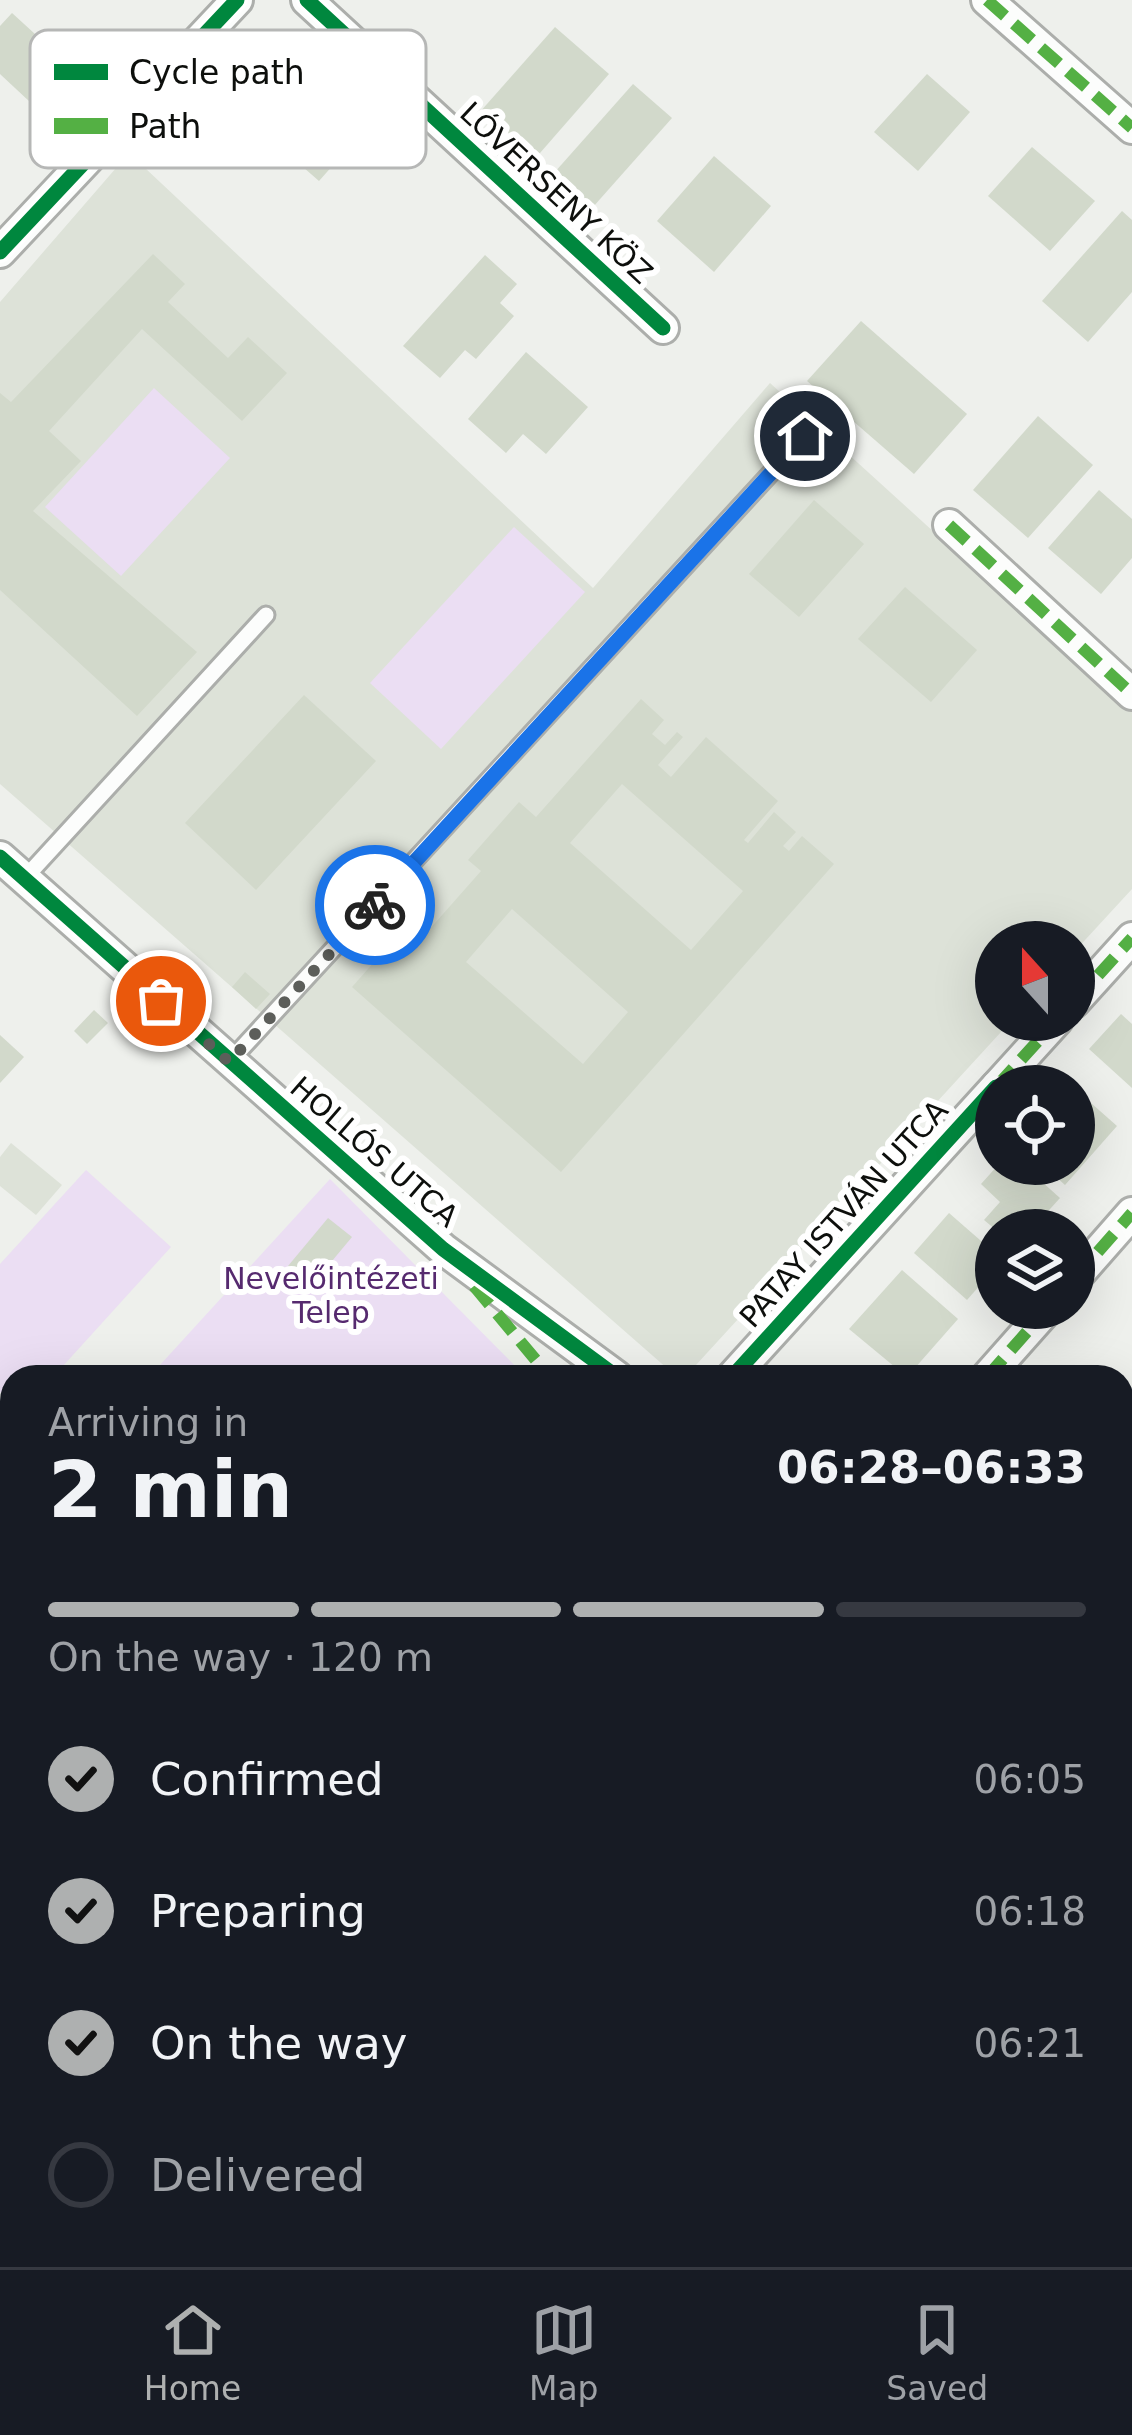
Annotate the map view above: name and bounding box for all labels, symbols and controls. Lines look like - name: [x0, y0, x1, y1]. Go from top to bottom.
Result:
- legend: [30, 30, 426, 168]
- text: Cycle path: [129, 53, 305, 92]
- street label: LÓVERSENY KÖZ: [453, 94, 660, 291]
- text: Path: [129, 107, 202, 146]
- pin: [754, 385, 856, 487]
- icon: home: [772, 403, 838, 469]
- courier: [315, 845, 435, 965]
- icon: bike: [342, 872, 408, 938]
- north arrow: [975, 921, 1095, 1041]
- map controls: [975, 921, 1095, 1329]
- pin: [110, 950, 212, 1052]
- icon: bag: [128, 968, 194, 1034]
- button: locate: [975, 1065, 1095, 1185]
- street label: HOLLÓS UTCA: [283, 1069, 466, 1234]
- street label: PATAY ISTVÁN UTCA: [732, 1092, 955, 1335]
- button: layers: [975, 1209, 1095, 1329]
- park label: Nevelőintézeti Telep: [223, 1261, 439, 1330]
- text: Arriving in: [48, 1400, 248, 1445]
- text: 06:28–06:33: [777, 1441, 1086, 1494]
- text: 2 min: [48, 1445, 293, 1535]
- text: On the way · 120 m: [48, 1635, 433, 1680]
- icon: check: [48, 1746, 114, 1812]
- text: Confirmed: [150, 1753, 384, 1806]
- text: 06:05: [974, 1757, 1086, 1802]
- icon: check: [48, 1878, 114, 1944]
- text: Preparing: [150, 1885, 366, 1938]
- text: 06:18: [974, 1889, 1086, 1934]
- icon: check: [48, 2010, 114, 2076]
- text: On the way: [150, 2017, 407, 2070]
- text: 06:21: [974, 2021, 1086, 2066]
- text: Delivered: [150, 2149, 365, 2202]
- tab: Home: [144, 2297, 241, 2408]
- tab: Map: [529, 2297, 599, 2408]
- tab: Saved: [886, 2297, 988, 2408]

